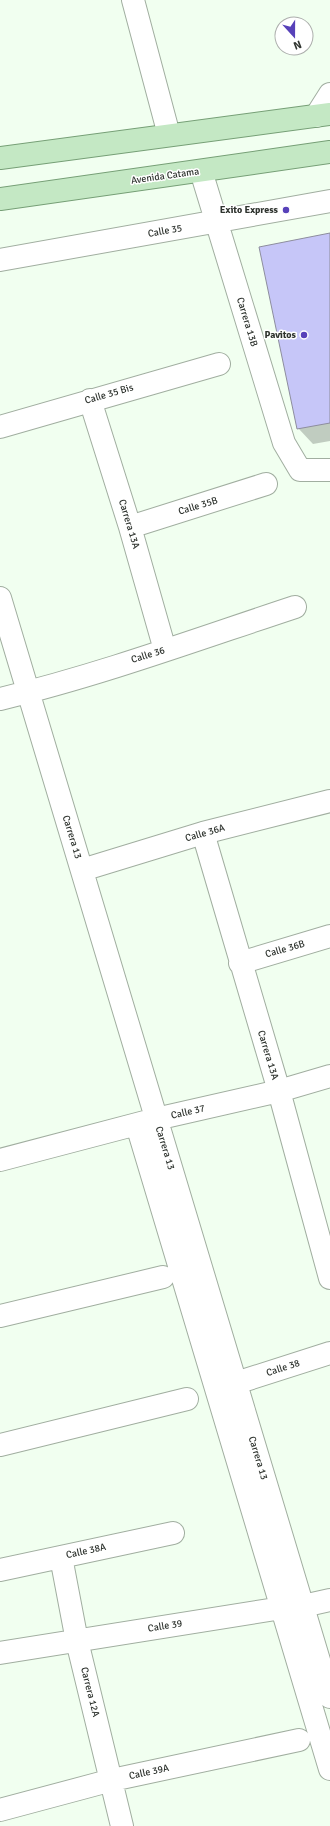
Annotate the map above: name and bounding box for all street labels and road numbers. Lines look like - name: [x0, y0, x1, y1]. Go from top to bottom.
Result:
- street label: Avenida Catama: [130, 165, 200, 187]
- street label: Calle 35: [147, 222, 183, 240]
- street label: Carrera 13B: [234, 296, 260, 348]
- street label: Calle 35 Bis: [83, 381, 135, 407]
- street label: Calle 35B: [177, 494, 219, 518]
- street label: Carrera 13A: [116, 498, 142, 550]
- street label: Calle 36: [130, 644, 166, 666]
- street label: Carrera 13: [60, 814, 84, 860]
- street label: Calle 36A: [184, 822, 226, 844]
- street label: Calle 36B: [264, 938, 306, 960]
- street label: Carrera 13A: [255, 1029, 281, 1081]
- street label: Calle 37: [170, 1102, 206, 1122]
- street label: Carrera 13: [153, 1125, 177, 1171]
- street label: Calle 38: [265, 1357, 301, 1379]
- street label: Carrera 13: [246, 1435, 270, 1481]
- street label: Calle 38A: [65, 1541, 107, 1561]
- street label: Calle 39: [147, 1617, 183, 1635]
- street label: Carrera 12A: [78, 1666, 102, 1718]
- street label: Calle 39A: [128, 1762, 170, 1782]

